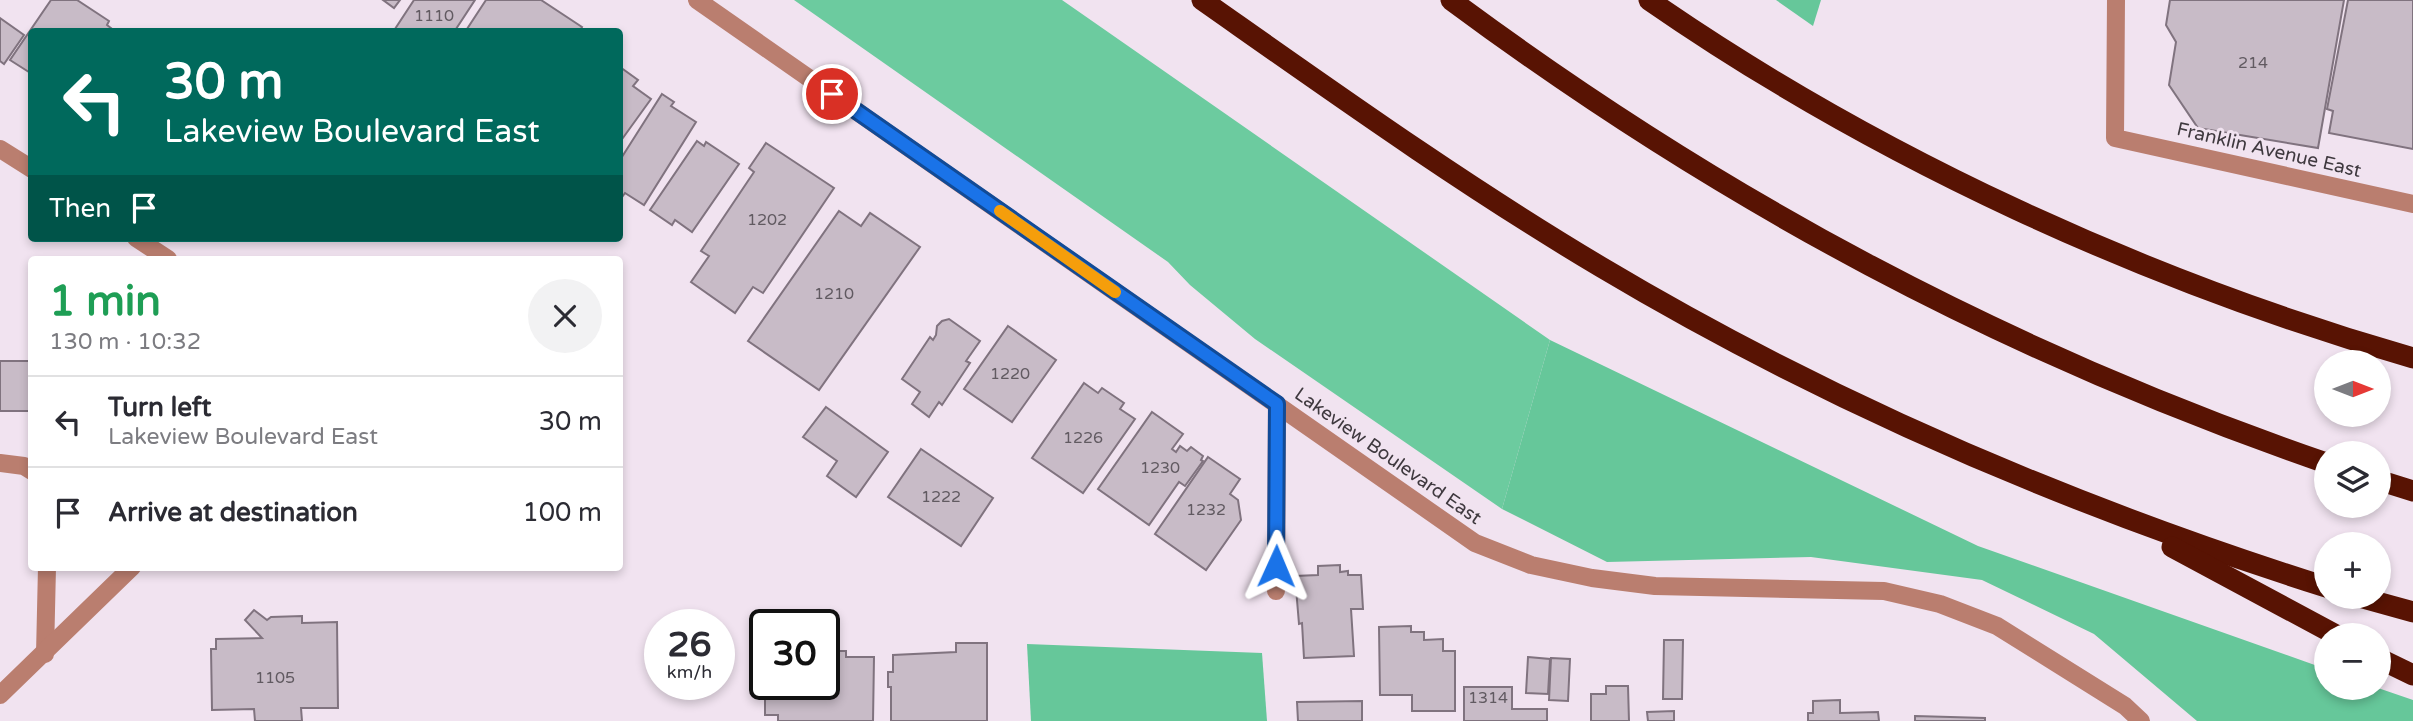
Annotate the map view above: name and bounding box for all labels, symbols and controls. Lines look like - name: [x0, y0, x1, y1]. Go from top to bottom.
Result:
- house number: 1110: [414, 6, 454, 26]
- text: 30 m: [164, 53, 283, 112]
- house number: 214: [2238, 53, 2268, 73]
- icon: left: [49, 56, 140, 147]
- pin: [802, 64, 862, 124]
- icon: arrive: [813, 75, 851, 113]
- text: Lakeview Boulevard East: [164, 113, 540, 151]
- street label: Franklin Avenue East: [2175, 118, 2363, 182]
- icon: arrive: [125, 189, 163, 227]
- text: Then: [49, 193, 111, 224]
- house number: 1202: [747, 210, 787, 230]
- text: 1 min: [49, 276, 161, 327]
- button: close: [528, 279, 602, 353]
- house number: 1210: [814, 284, 854, 304]
- text: 130 m · 10:32: [49, 328, 201, 356]
- north arrow: [2314, 350, 2390, 427]
- map controls: [2314, 350, 2391, 700]
- house number: 1220: [990, 364, 1030, 384]
- street label: Lakeview Boulevard East: [1290, 383, 1486, 529]
- text: Turn left: [108, 392, 211, 423]
- icon: left: [49, 403, 87, 441]
- text: 30 m: [539, 406, 602, 437]
- text: Lakeview Boulevard East: [108, 423, 378, 451]
- house number: 1226: [1063, 428, 1103, 448]
- button: layers: [2314, 441, 2391, 518]
- house number: 1230: [1140, 458, 1180, 478]
- house number: 1222: [921, 487, 961, 507]
- icon: arrive: [49, 494, 87, 532]
- text: Arrive at destination: [108, 497, 358, 528]
- text: 100 m: [522, 497, 602, 528]
- house number: 1232: [1186, 500, 1226, 520]
- position arrow: [1239, 529, 1313, 603]
- button: +: [2314, 532, 2391, 609]
- speed limit sign: 30: [749, 609, 840, 700]
- button: −: [2314, 623, 2391, 700]
- text: 26: [668, 624, 711, 666]
- text: km/h: [667, 661, 712, 683]
- house number: 1105: [255, 668, 295, 688]
- house number: 1314: [1468, 688, 1508, 708]

